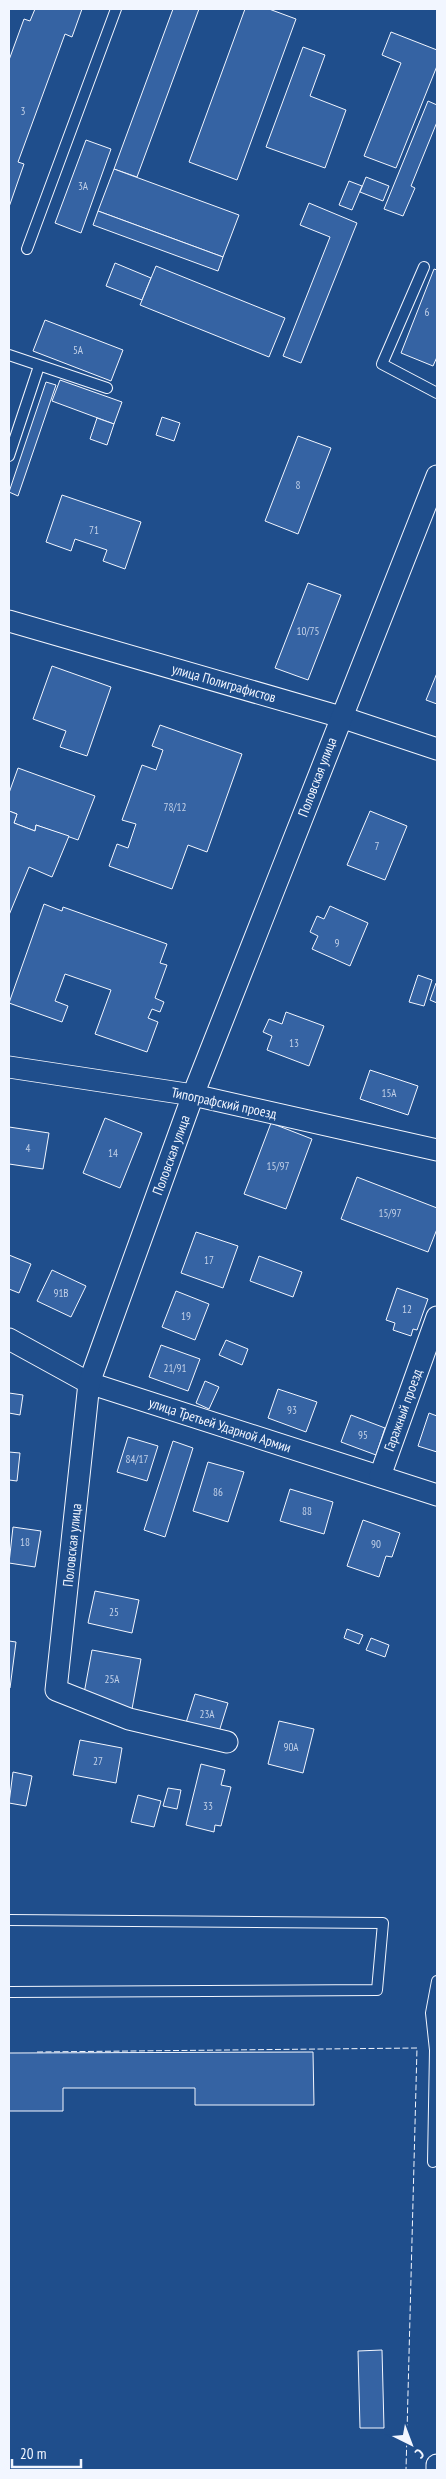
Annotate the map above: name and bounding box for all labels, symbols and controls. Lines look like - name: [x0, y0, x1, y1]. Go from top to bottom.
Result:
- house number: 3: [21, 104, 26, 118]
- house number: 3А: [78, 179, 89, 193]
- house number: 6: [425, 305, 430, 319]
- house number: 5А: [73, 343, 84, 357]
- house number: 8: [296, 478, 301, 492]
- house number: 71: [89, 523, 99, 537]
- house number: 10/75: [296, 624, 320, 638]
- street label: улица Полиграфистов: [170, 660, 278, 707]
- street label: Половская улица: [294, 735, 340, 819]
- house number: 78/12: [163, 800, 187, 814]
- house number: 7: [375, 839, 380, 853]
- house number: 9: [335, 936, 340, 950]
- house number: 13: [289, 1036, 299, 1050]
- street label: Типографский проезд: [170, 1083, 278, 1123]
- house number: 15А: [381, 1086, 397, 1100]
- street label: Половская улица: [148, 1113, 194, 1197]
- house number: 4: [26, 1141, 31, 1155]
- house number: 14: [108, 1146, 118, 1160]
- house number: 15/97: [266, 1159, 290, 1173]
- house number: 15/97: [378, 1206, 402, 1220]
- house number: 17: [204, 1253, 214, 1267]
- house number: 91В: [53, 1286, 69, 1300]
- house number: 12: [402, 1302, 412, 1316]
- house number: 19: [181, 1309, 191, 1323]
- house number: 21/91: [163, 1361, 187, 1375]
- street label: Гаражный проезд: [380, 1366, 426, 1454]
- street label: улица Третьей Ударной Армии: [147, 1393, 293, 1457]
- house number: 93: [287, 1403, 297, 1417]
- house number: 95: [358, 1428, 368, 1442]
- house number: 84/17: [125, 1452, 149, 1466]
- house number: 86: [213, 1485, 223, 1499]
- street label: Половская улица: [59, 1502, 85, 1588]
- house number: 88: [302, 1504, 312, 1518]
- house number: 18: [20, 1535, 30, 1549]
- house number: 90: [371, 1537, 381, 1551]
- house number: 25: [109, 1605, 119, 1619]
- house number: 25А: [104, 1672, 120, 1686]
- house number: 23А: [199, 1707, 215, 1721]
- house number: 90А: [283, 1740, 299, 1754]
- house number: 27: [93, 1754, 103, 1768]
- house number: 33: [203, 1799, 213, 1813]
- north arrow: [386, 2419, 436, 2469]
- scale bar: [12, 2436, 81, 2468]
- text: 20 m: [20, 2444, 46, 2463]
- text: С: [411, 2445, 428, 2463]

